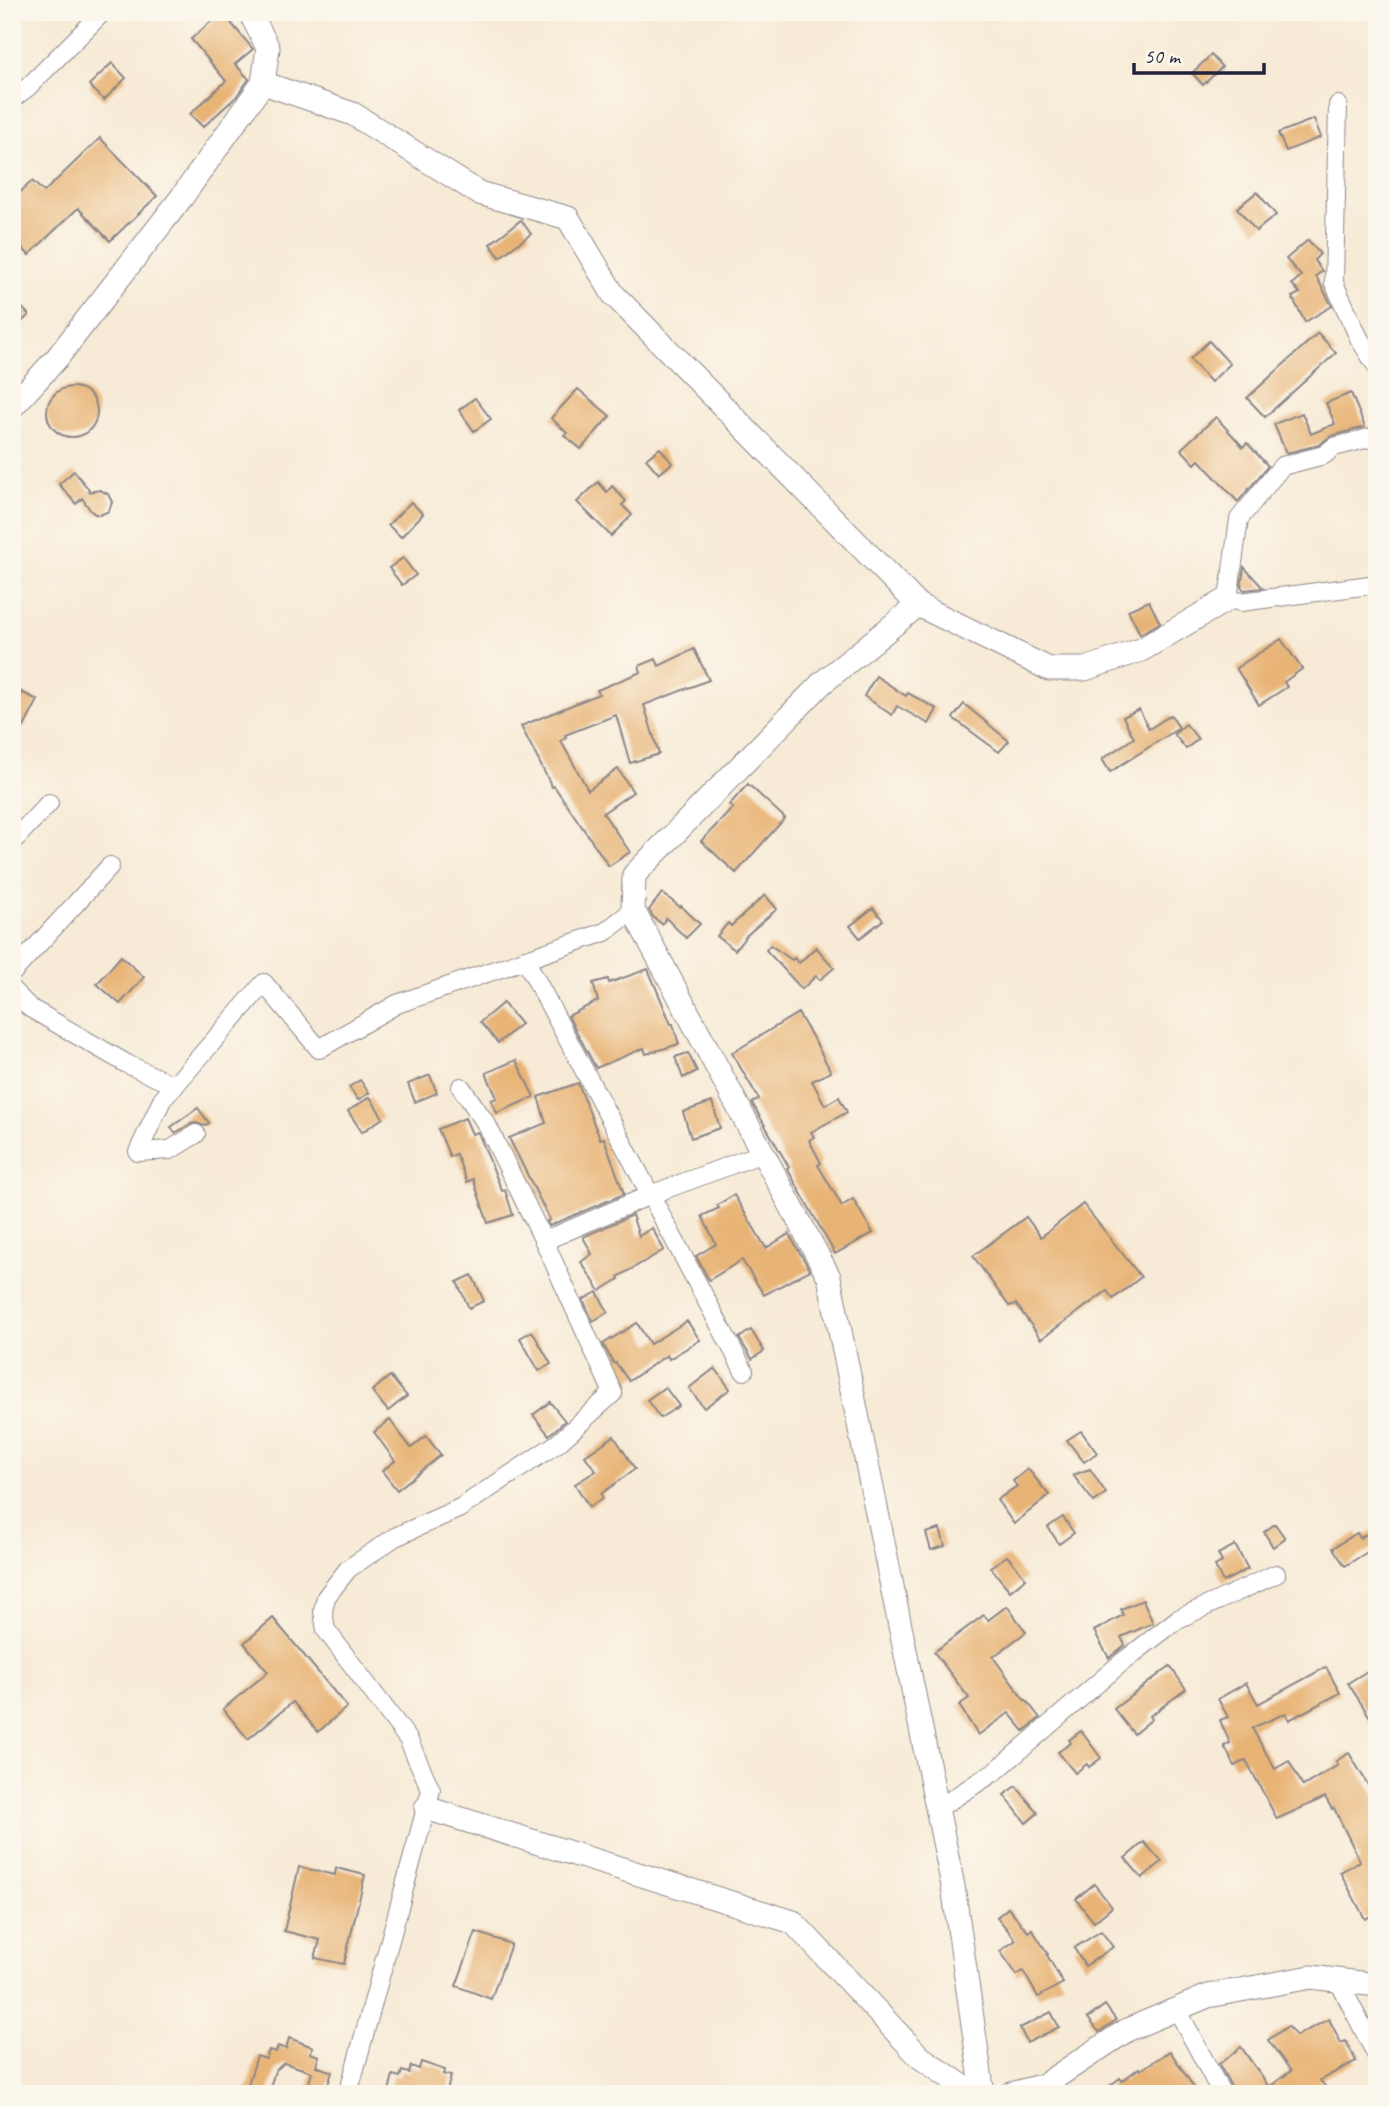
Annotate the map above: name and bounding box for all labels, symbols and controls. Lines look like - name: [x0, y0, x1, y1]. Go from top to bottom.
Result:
- scale bar: [1134, 32, 1263, 76]
- text: 50 m: [1144, 43, 1182, 69]

